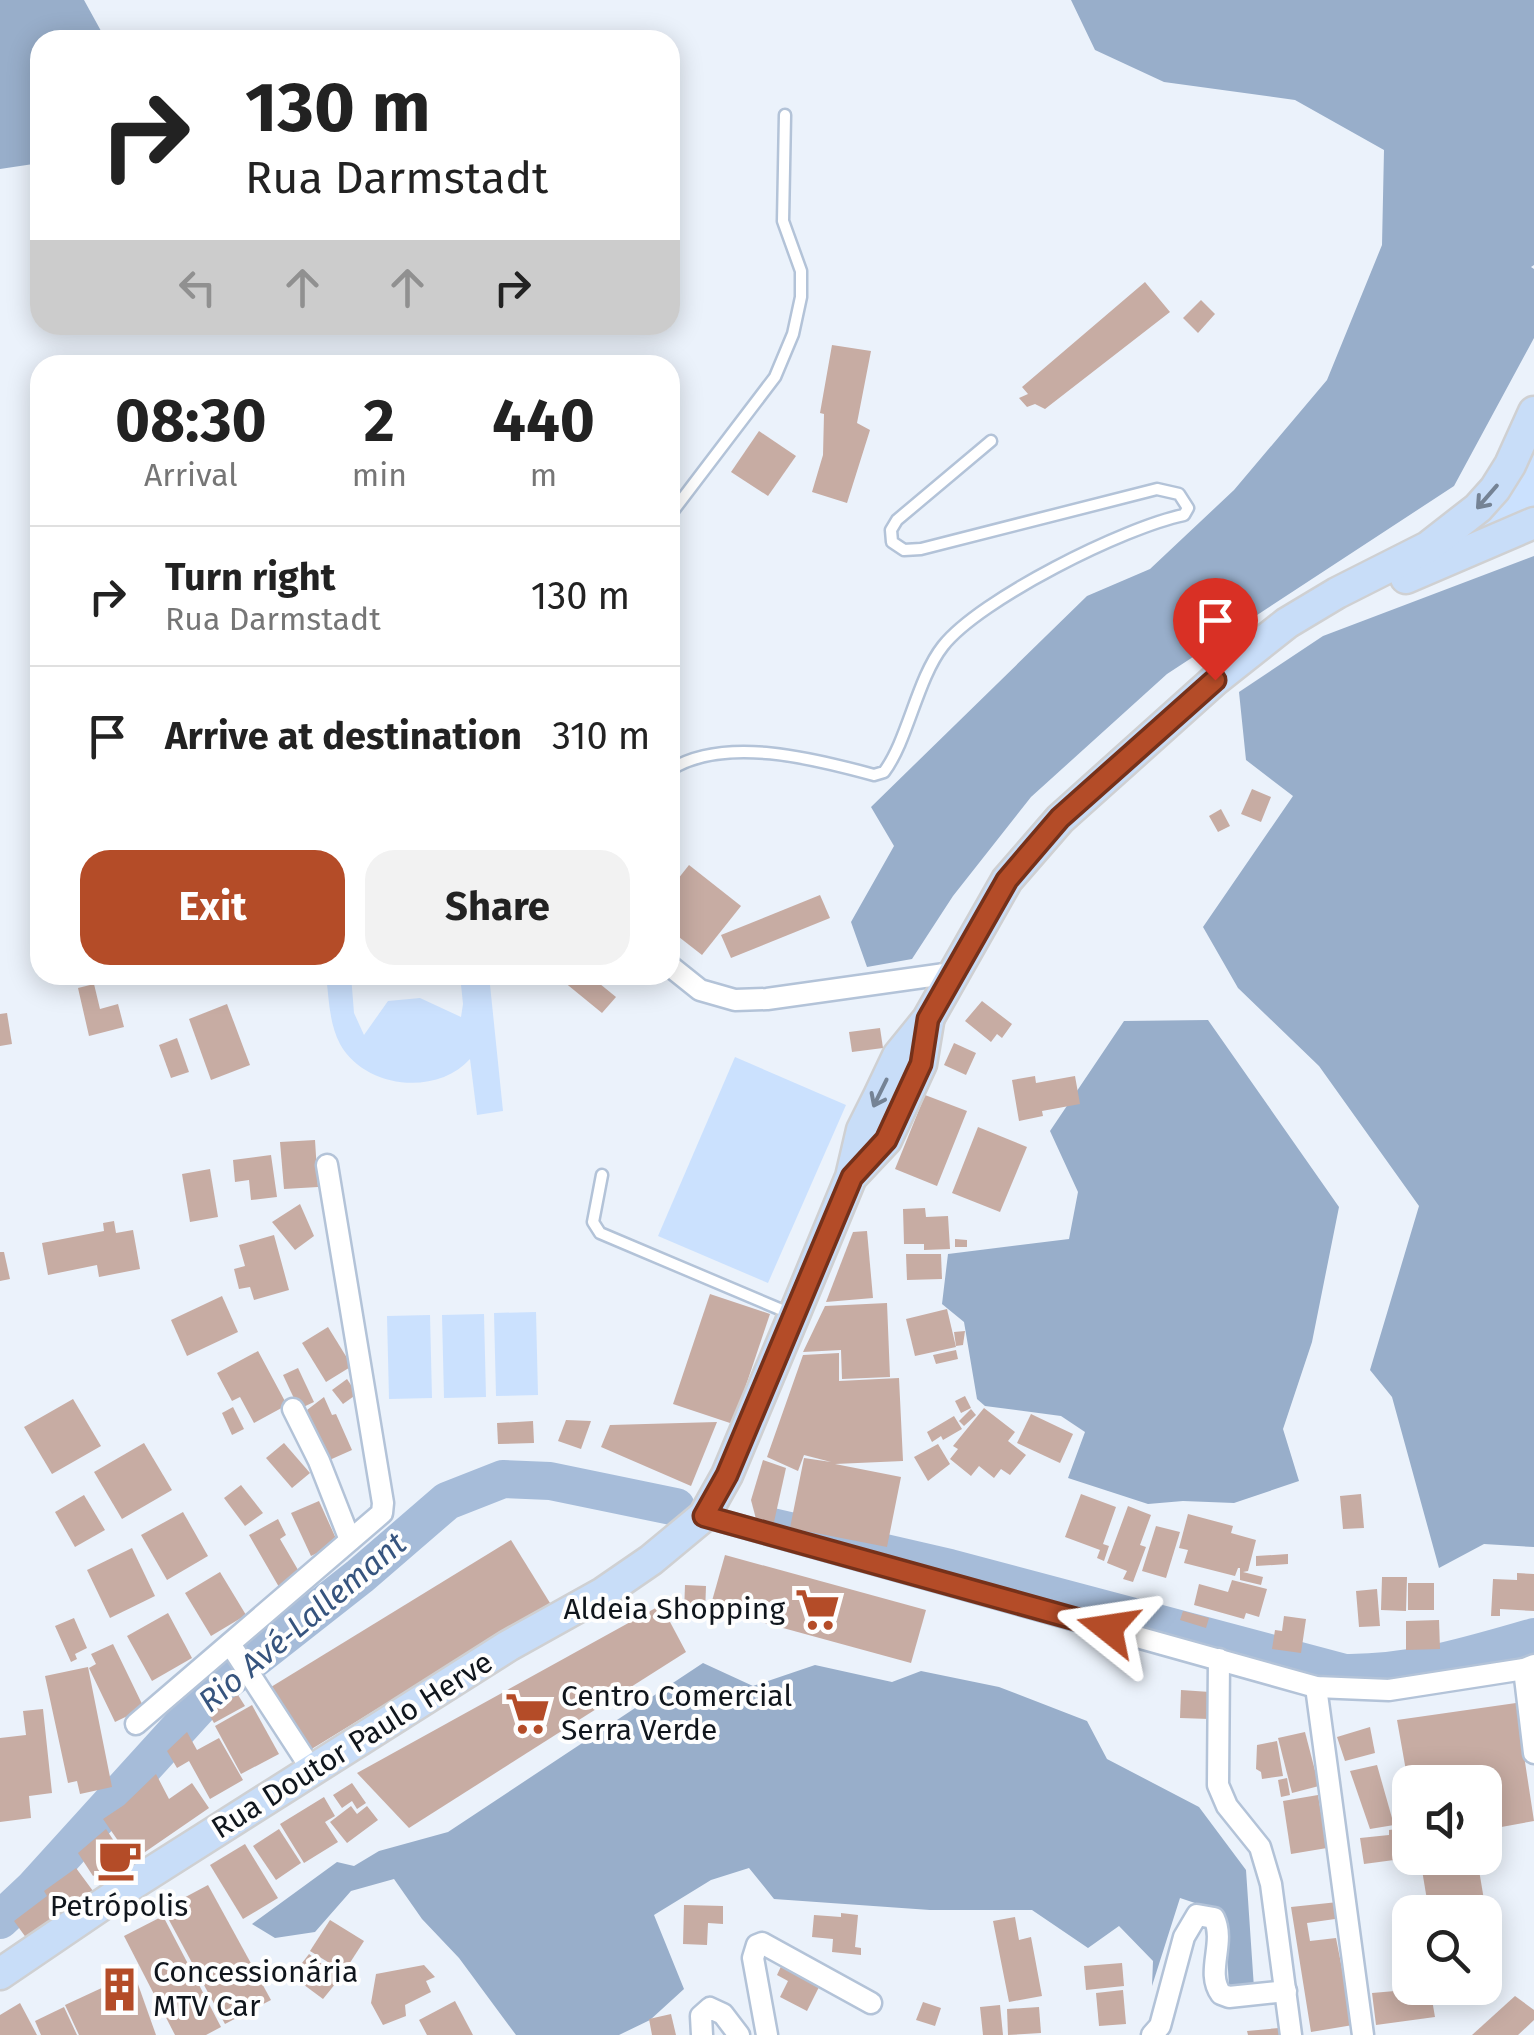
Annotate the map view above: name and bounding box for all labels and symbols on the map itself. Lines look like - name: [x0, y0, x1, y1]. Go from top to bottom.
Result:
- one-way arrow: [1477, 483, 1499, 509]
- pin: [1173, 578, 1258, 681]
- one-way arrow: [870, 1078, 889, 1107]
- water label: Rio Avé‐Lallemant: [191, 1524, 414, 1720]
- position arrow: [1056, 1576, 1160, 1680]
- supermarket icon: Aldeia Shopping: [794, 1585, 842, 1633]
- place label: Aldeia Shopping: [563, 1591, 785, 1627]
- street label: Rua Doutor Paulo Herve: [205, 1644, 499, 1846]
- place label: Centro Comercial Serra Verde: [561, 1678, 792, 1748]
- supermarket icon: Centro Comercial Serra Verde: [504, 1689, 552, 1737]
- cafe icon: Petrópolis: [95, 1835, 143, 1883]
- place label: Petrópolis: [50, 1888, 188, 1924]
- place label: Concessionária MTV Car: [153, 1954, 358, 2024]
- building icon: Concessionária MTV Car: [96, 1965, 144, 2013]

